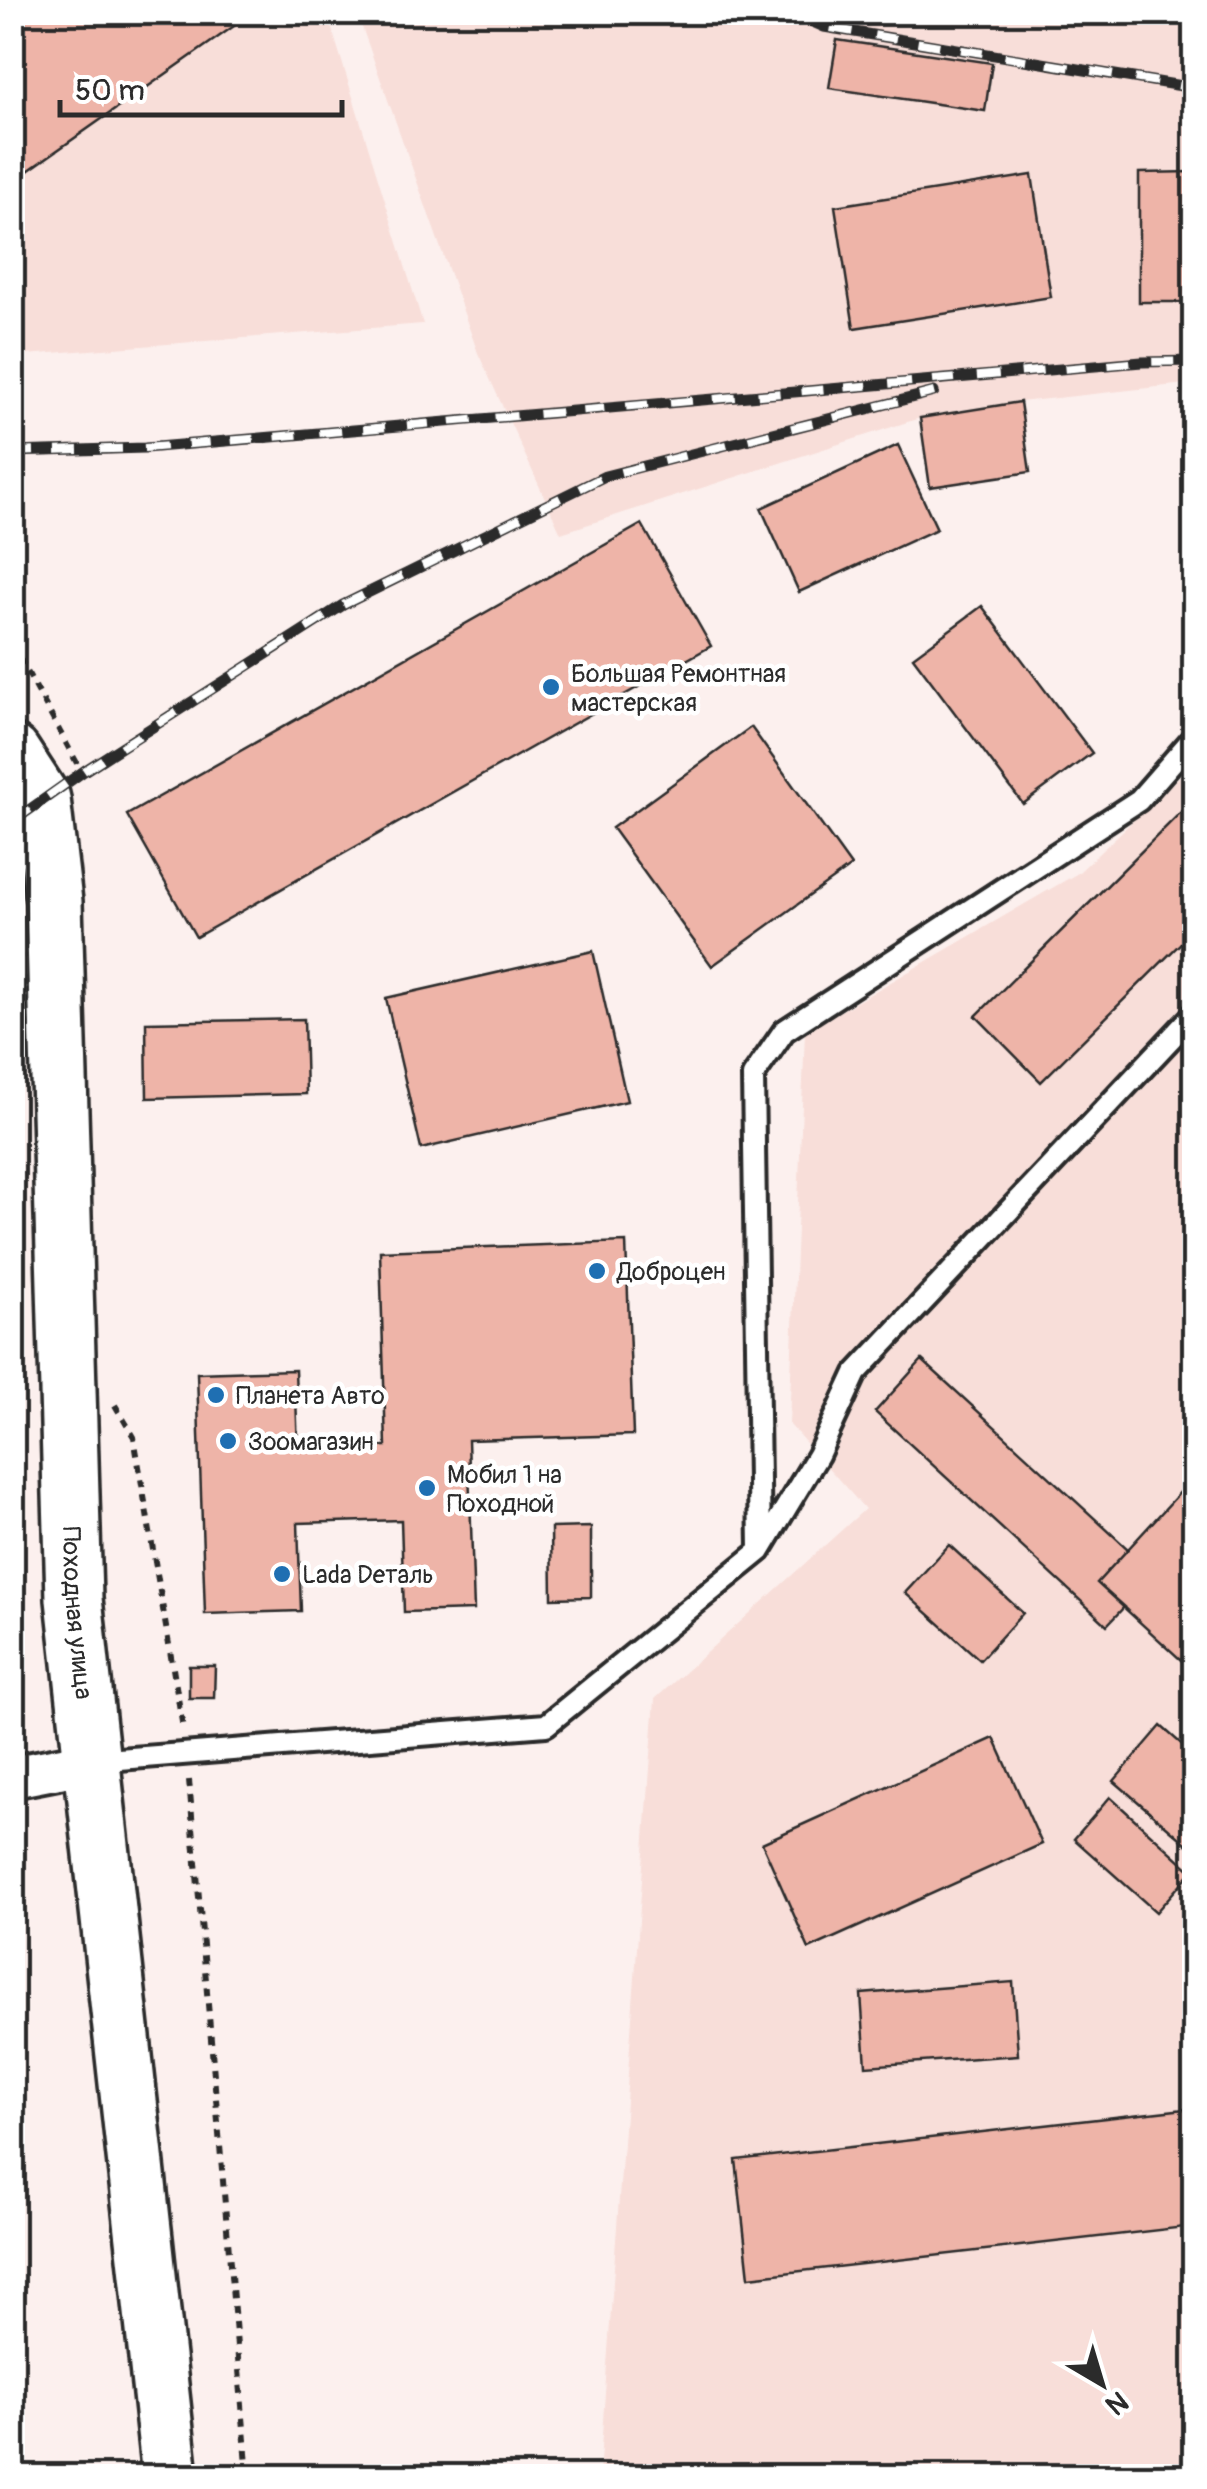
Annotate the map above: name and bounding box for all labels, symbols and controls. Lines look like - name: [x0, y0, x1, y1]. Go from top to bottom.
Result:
- scale bar: [60, 55, 342, 117]
- text: 50 m: [75, 72, 145, 109]
- place label: Большая Ремонтная мастерская: [571, 659, 786, 719]
- marker: Большая Ремонтная мастерская: [540, 676, 562, 698]
- place label: Доброцен: [616, 1257, 725, 1288]
- marker: Доброцен: [586, 1260, 608, 1282]
- place label: Планета Авто: [236, 1381, 385, 1412]
- marker: Планета Авто: [205, 1384, 227, 1406]
- place label: Зоомагазин: [248, 1427, 374, 1458]
- marker: Зоомагазин: [217, 1430, 239, 1452]
- place label: Мобил 1 на Походной: [447, 1460, 562, 1520]
- marker: Мобил 1 на Походной: [416, 1477, 438, 1499]
- street label: Походная улица: [55, 1526, 99, 1701]
- place label: Lada Dеталь: [302, 1560, 434, 1591]
- marker: Lada Dеталь: [271, 1563, 293, 1585]
- north arrow: [1052, 2334, 1152, 2434]
- text: N: [1098, 2383, 1135, 2422]

